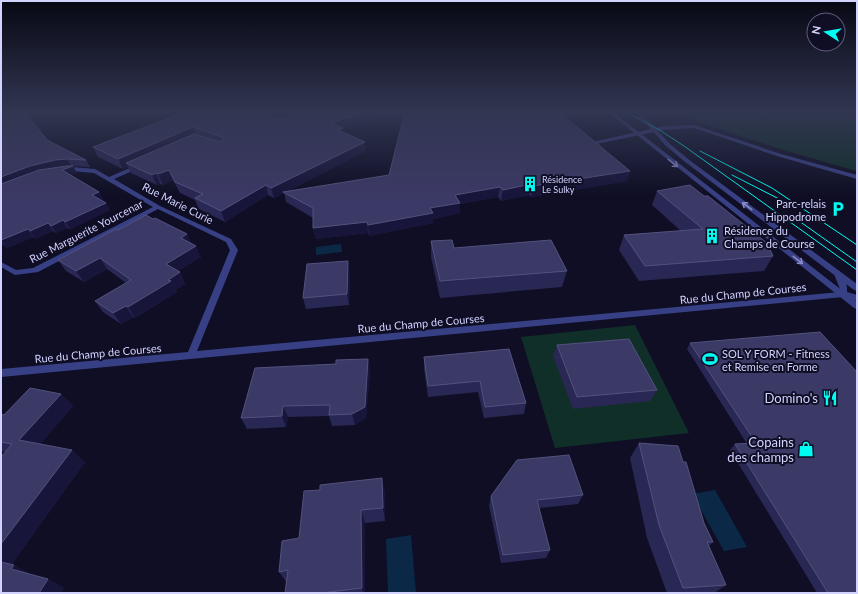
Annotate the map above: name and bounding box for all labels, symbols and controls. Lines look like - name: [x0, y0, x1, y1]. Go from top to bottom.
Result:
- north arrow: [806, 12, 846, 52]
- text: N: [808, 24, 823, 35]
- one-way arrow: [667, 158, 678, 167]
- place label: Résidence Le Sulky: [542, 174, 582, 195]
- building icon: Résidence Le Sulky: [521, 175, 539, 193]
- street label: Rue Marie Curie: [140, 179, 216, 227]
- street label: Rue Marguerite Yourcenar: [27, 197, 145, 265]
- place label: Parc-relais Hippodrome: [765, 197, 826, 223]
- parking icon: Parc-relais Hippodrome: [829, 200, 847, 218]
- one-way arrow: [742, 202, 753, 210]
- place label: Résidence du Champs de Course: [724, 224, 815, 250]
- building icon: Résidence du Champs de Course: [703, 227, 721, 245]
- one-way arrow: [792, 255, 803, 264]
- street label: Rue du Champ de Courses: [679, 280, 807, 306]
- street label: Rue du Champ de Courses: [357, 311, 485, 335]
- street label: Rue du Champ de Courses: [34, 341, 162, 365]
- place label: SOL Y FORM - Fitness et Remise en Forme: [722, 347, 830, 373]
- sports icon: SOL Y FORM - Fitness et Remise en Forme: [701, 350, 719, 368]
- restaurant icon: Domino's: [821, 389, 839, 407]
- place label: Domino's: [764, 390, 818, 406]
- place label: Copains des champs: [727, 434, 794, 465]
- shop icon: Copains des champs: [797, 440, 815, 458]

